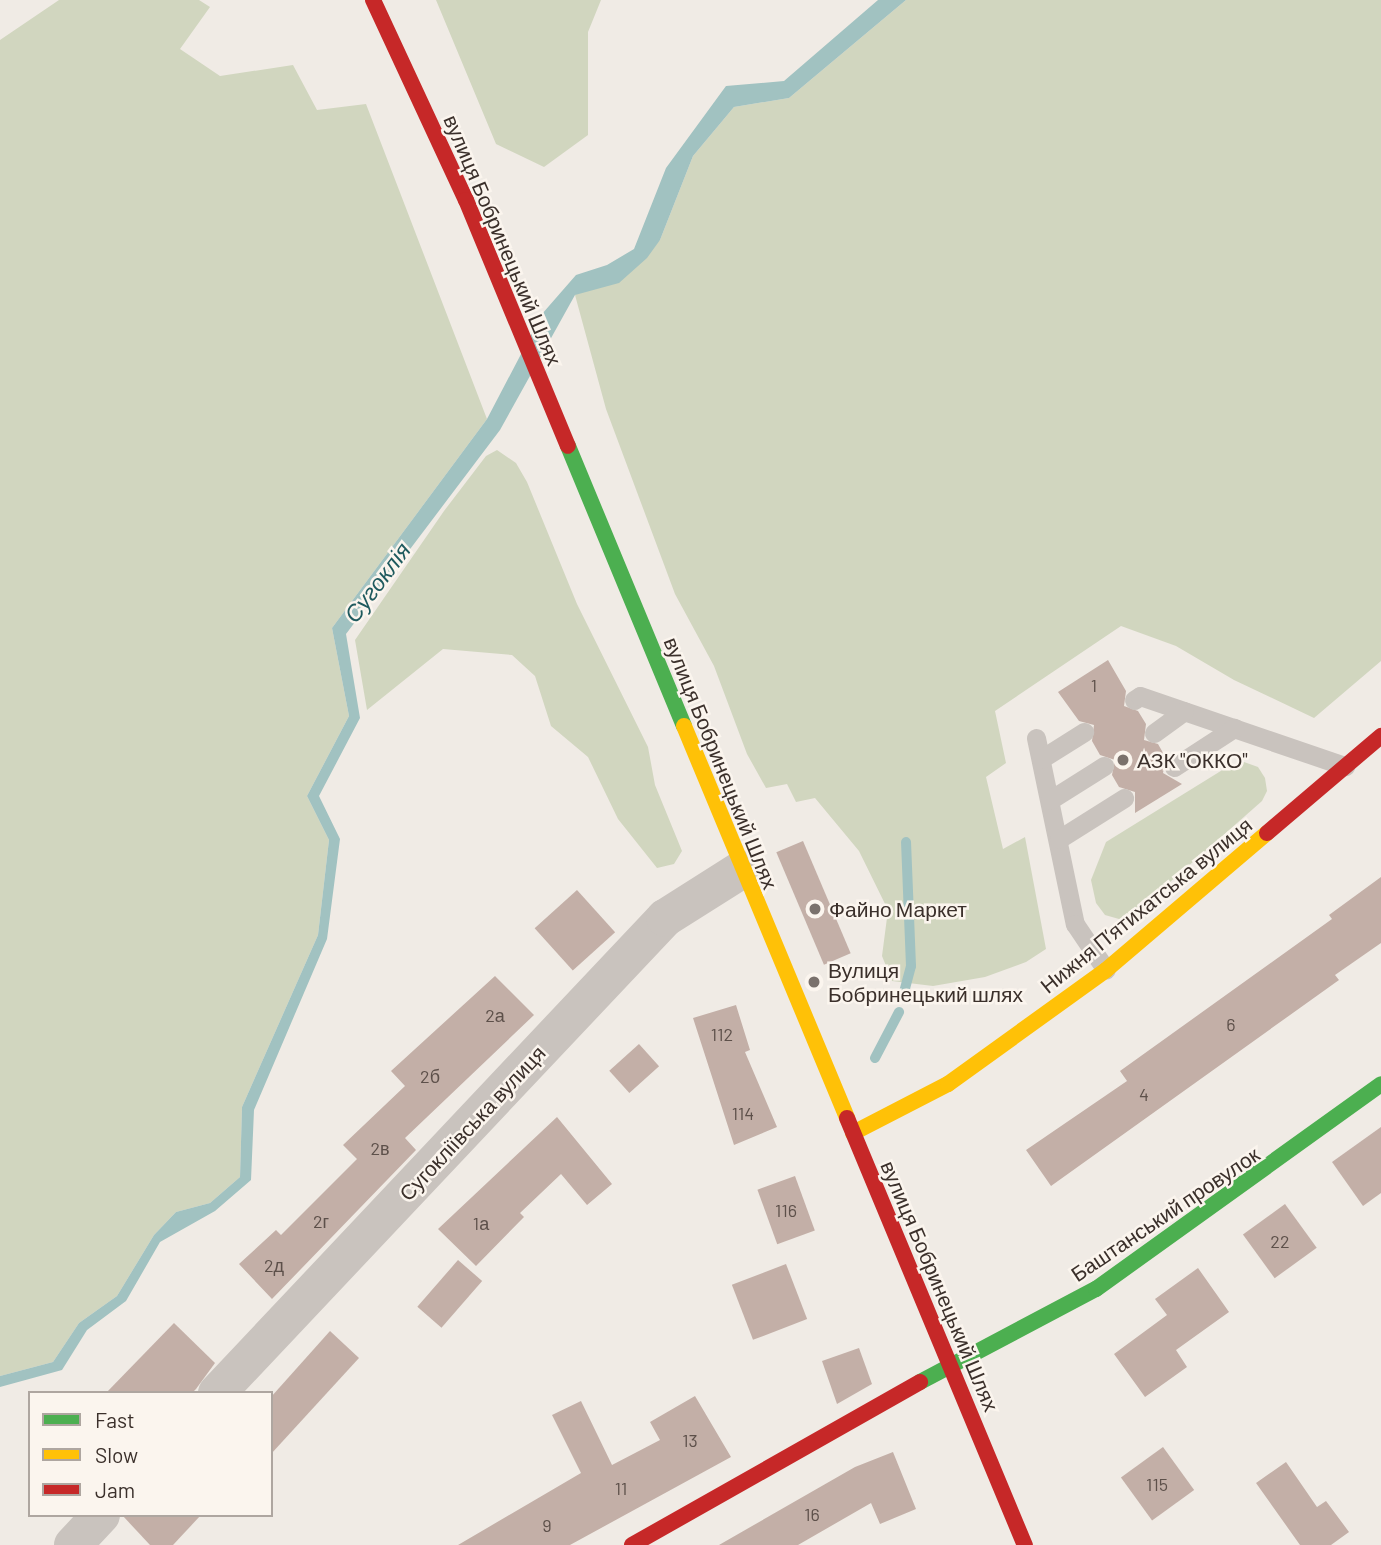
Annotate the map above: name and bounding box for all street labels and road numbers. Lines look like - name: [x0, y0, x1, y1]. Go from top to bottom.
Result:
- street label: вулиця Бобринецький Шлях: [439, 111, 567, 369]
- street label: вулиця Бобринецький Шлях: [659, 633, 783, 893]
- street label: Нижня Пʼятихатська вулиця: [1035, 812, 1257, 998]
- street label: Сугокліївська вулиця: [394, 1040, 550, 1206]
- street label: Баштанський провулок: [1066, 1141, 1264, 1287]
- street label: вулиця Бобринецький Шлях: [876, 1157, 1004, 1415]

